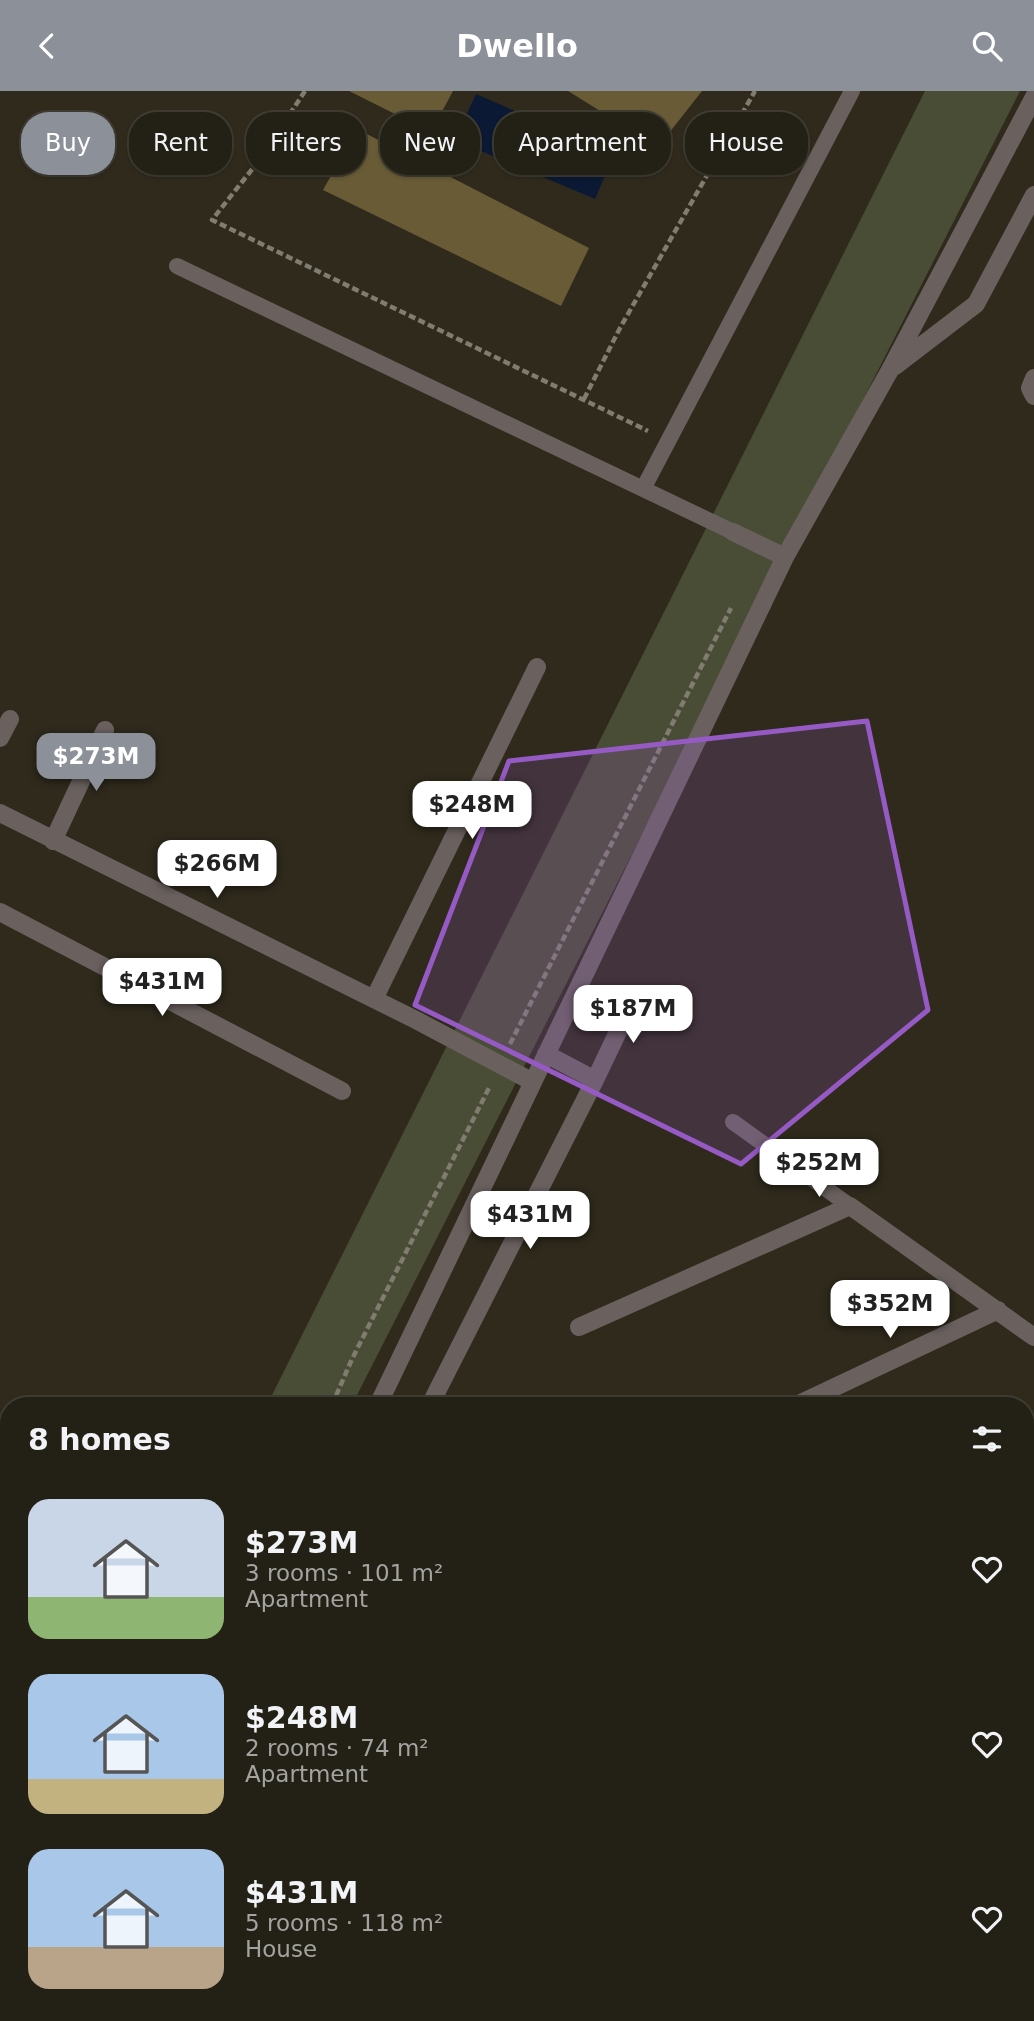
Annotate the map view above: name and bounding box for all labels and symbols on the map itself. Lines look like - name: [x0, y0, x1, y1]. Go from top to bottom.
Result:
- pin: $273M: [47, 733, 145, 793]
- pin: $248M: [423, 781, 521, 841]
- pin: $266M: [168, 841, 266, 900]
- pin: $431M: [113, 958, 211, 1018]
- pin: $187M: [584, 985, 682, 1045]
- pin: $252M: [770, 1139, 868, 1199]
- pin: $431M: [481, 1191, 579, 1251]
- pin: $352M: [841, 1281, 939, 1340]

